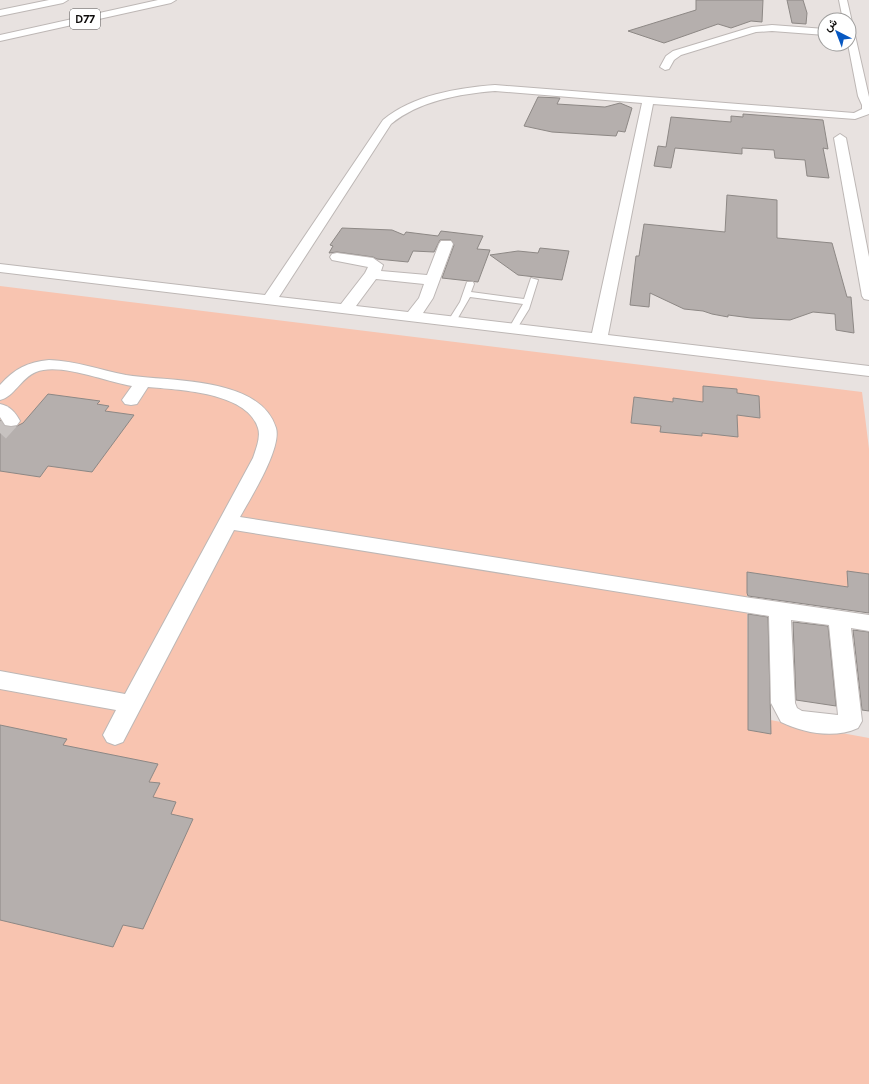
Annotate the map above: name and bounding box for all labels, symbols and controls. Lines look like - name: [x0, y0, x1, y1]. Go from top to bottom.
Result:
- road number: D77: [70, 9, 100, 29]
- north arrow: [817, 12, 857, 52]
- text: ش: [821, 16, 840, 34]

